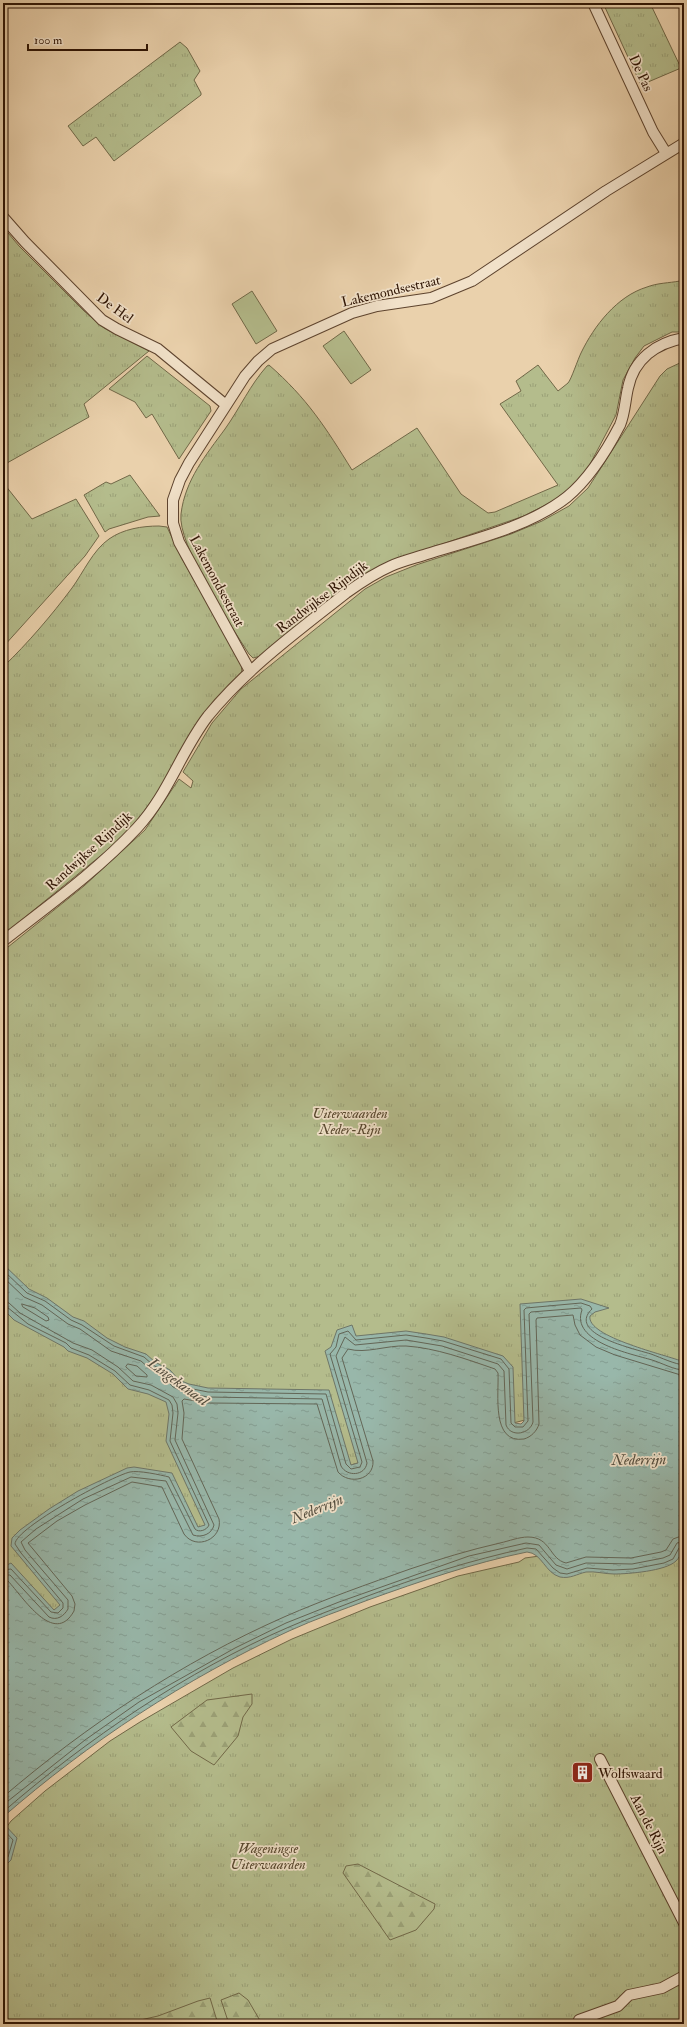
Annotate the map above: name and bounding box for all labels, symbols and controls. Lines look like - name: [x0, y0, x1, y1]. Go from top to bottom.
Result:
- scale bar: [28, 26, 147, 52]
- text: 100 m: [34, 33, 63, 48]
- street label: De Pas: [625, 52, 657, 94]
- street label: Lakemondsestraat: [340, 271, 443, 311]
- street label: De Hel: [93, 289, 137, 327]
- street label: Lakemondsestraat: [186, 532, 248, 630]
- street label: Randwijkse Rijndijk: [273, 557, 371, 637]
- street label: Randwijkse Rijndijk: [42, 808, 136, 894]
- park label: Uiterwaarden Neder-Rijn: [312, 1105, 388, 1138]
- water label: Lingekanaal: [143, 1353, 213, 1411]
- water label: Nederrijn: [611, 1450, 666, 1470]
- water label: Nederrijn: [287, 1490, 346, 1528]
- building icon: Wolfswaard: [570, 1760, 596, 1786]
- place label: Wolfswaard: [597, 1765, 663, 1782]
- street label: Aan de Rijn: [626, 1790, 671, 1857]
- park label: Wageningse Uiterwaarden: [230, 1840, 306, 1873]

